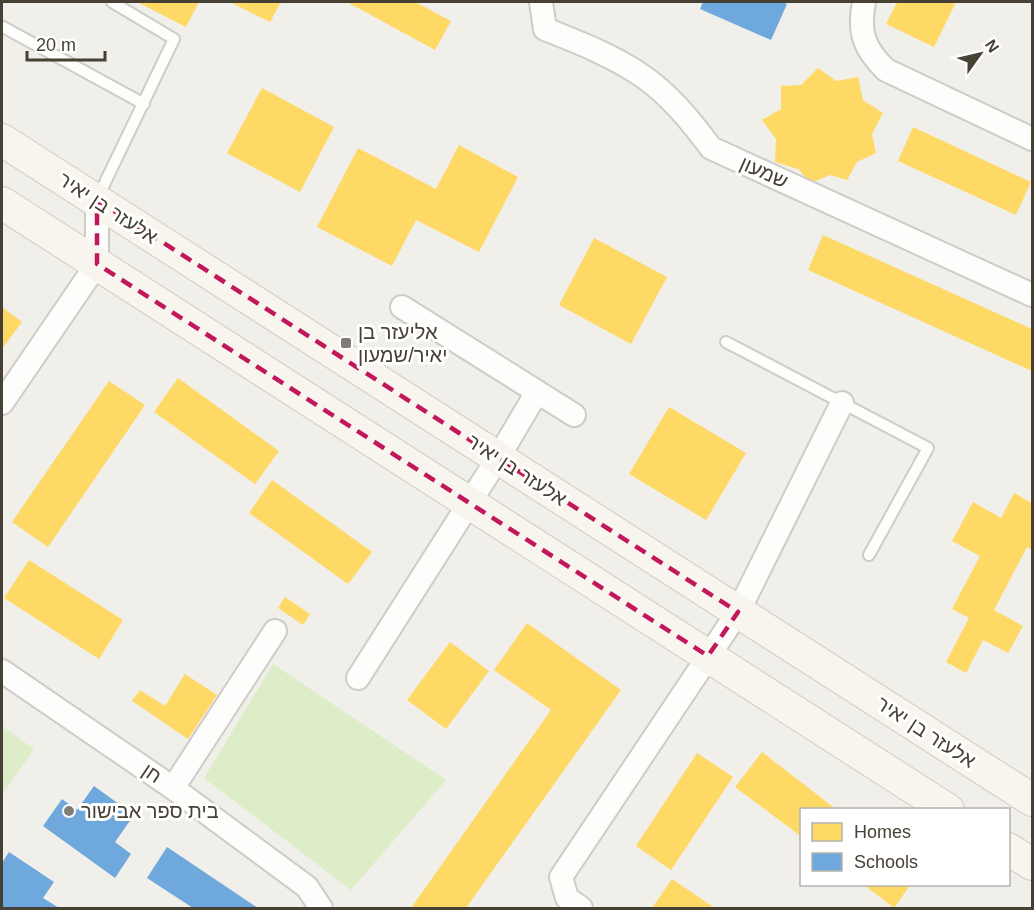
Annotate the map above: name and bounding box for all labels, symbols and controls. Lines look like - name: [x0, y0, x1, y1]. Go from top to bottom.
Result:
- scale bar: [27, 24, 105, 62]
- north arrow: [950, 24, 1010, 84]
- text: 20 m: [36, 35, 76, 55]
- text: N: [982, 36, 1002, 55]
- street label: שמעון: [737, 152, 791, 192]
- street label: אלעזר בן יאיר: [55, 168, 162, 248]
- place label: אליעזר בן יאיר/שמעון: [358, 321, 447, 366]
- marker: אליעזר בן יאיר/שמעון: [339, 336, 353, 350]
- street label: אלעזר בן יאיר: [464, 430, 571, 510]
- street label: אלעזר בן יאיר: [873, 692, 980, 772]
- street label: חן: [138, 759, 166, 787]
- place label: בית ספר אבישור: [81, 800, 219, 822]
- marker: בית ספר אבישור: [62, 804, 76, 818]
- legend: [800, 808, 1010, 886]
- text: Homes: [854, 822, 911, 842]
- text: Schools: [854, 852, 918, 872]

